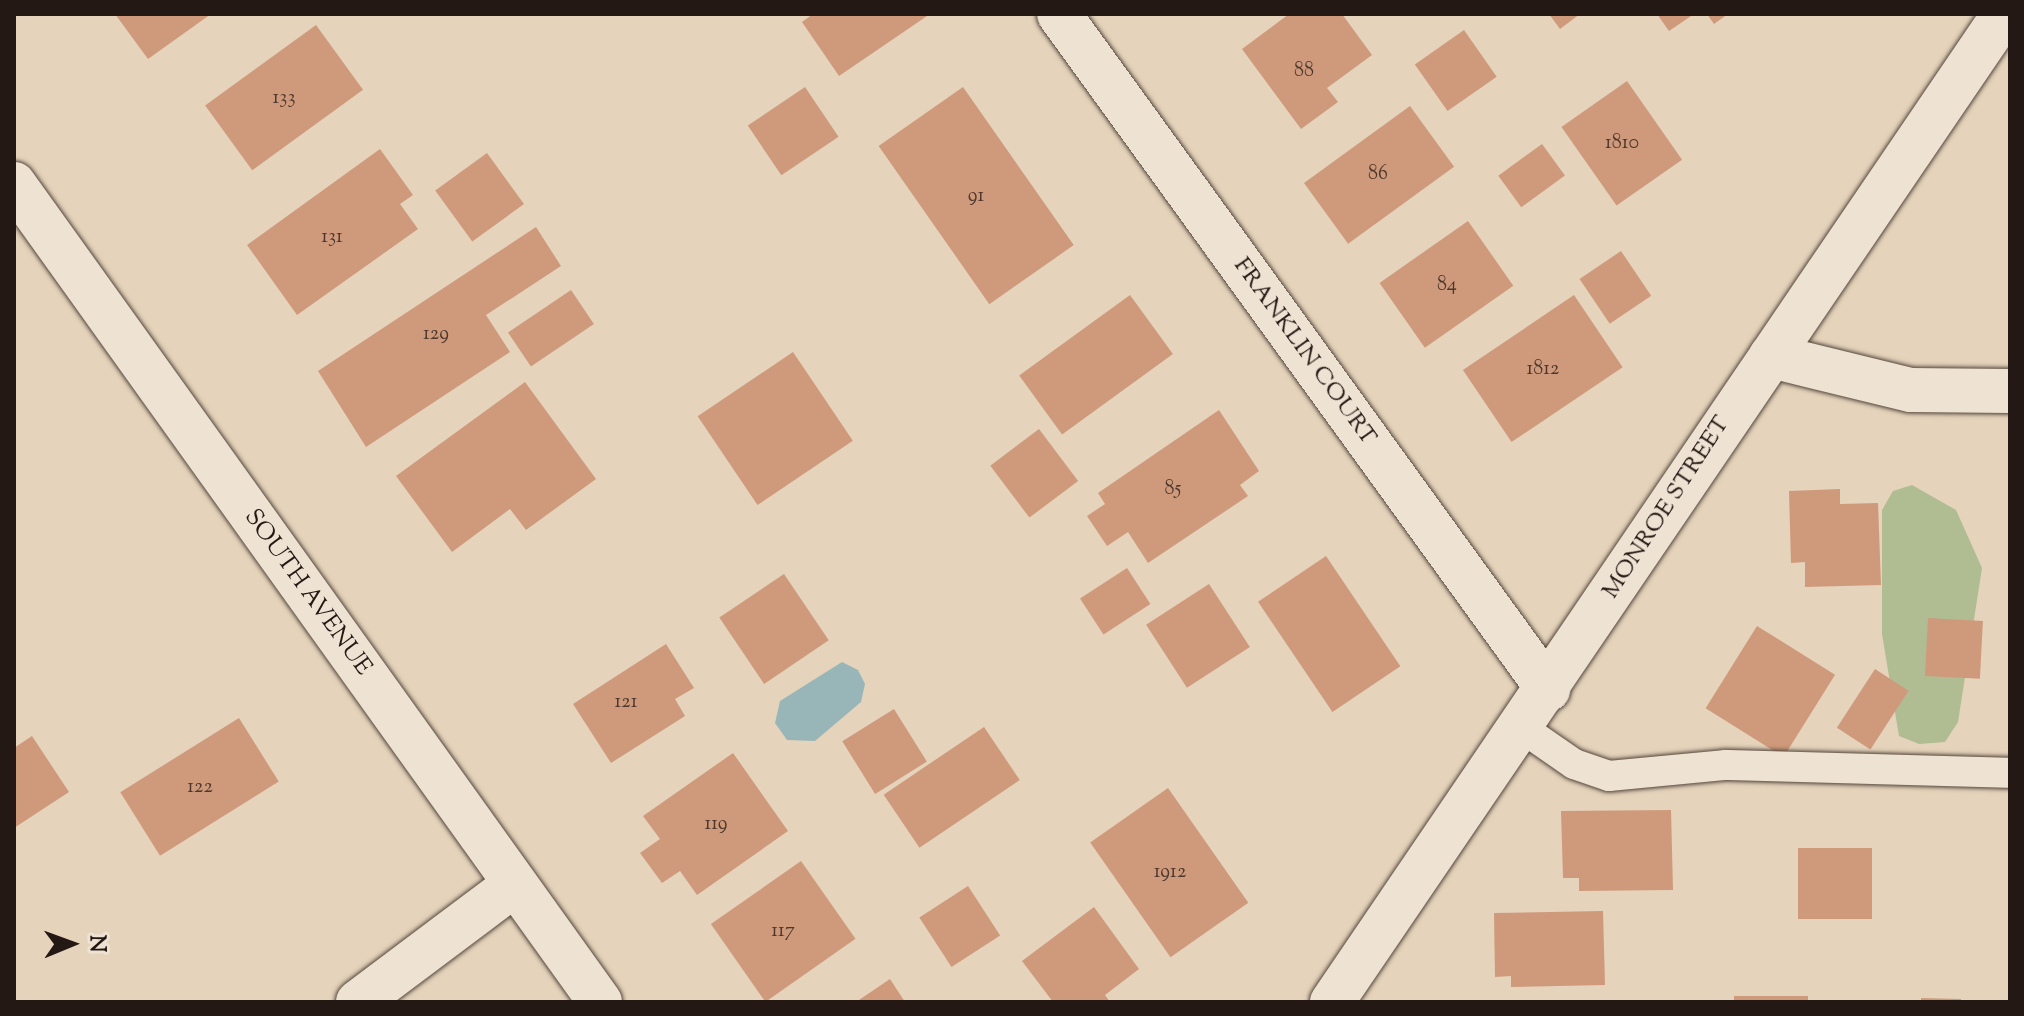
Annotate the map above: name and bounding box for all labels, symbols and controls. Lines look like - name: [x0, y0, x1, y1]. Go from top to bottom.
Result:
- house number: 88: [1294, 59, 1314, 83]
- house number: 133: [273, 86, 295, 110]
- house number: 1810: [1605, 131, 1639, 155]
- house number: 86: [1368, 162, 1388, 186]
- house number: 91: [968, 184, 984, 208]
- house number: 131: [321, 225, 343, 249]
- street label: FRANKLIN COURT: [1226, 253, 1382, 451]
- house number: 84: [1437, 273, 1457, 297]
- house number: 129: [423, 322, 449, 346]
- house number: 1812: [1527, 357, 1559, 381]
- street label: MONROE STREET: [1597, 411, 1737, 605]
- house number: 85: [1165, 477, 1181, 501]
- street label: SOUTH AVENUE: [237, 504, 377, 682]
- house number: 121: [615, 690, 637, 714]
- house number: 122: [187, 775, 213, 799]
- house number: 119: [704, 812, 728, 836]
- house number: 1912: [1154, 860, 1186, 884]
- north arrow: [32, 904, 112, 984]
- house number: 117: [771, 919, 795, 943]
- text: N: [80, 935, 112, 953]

